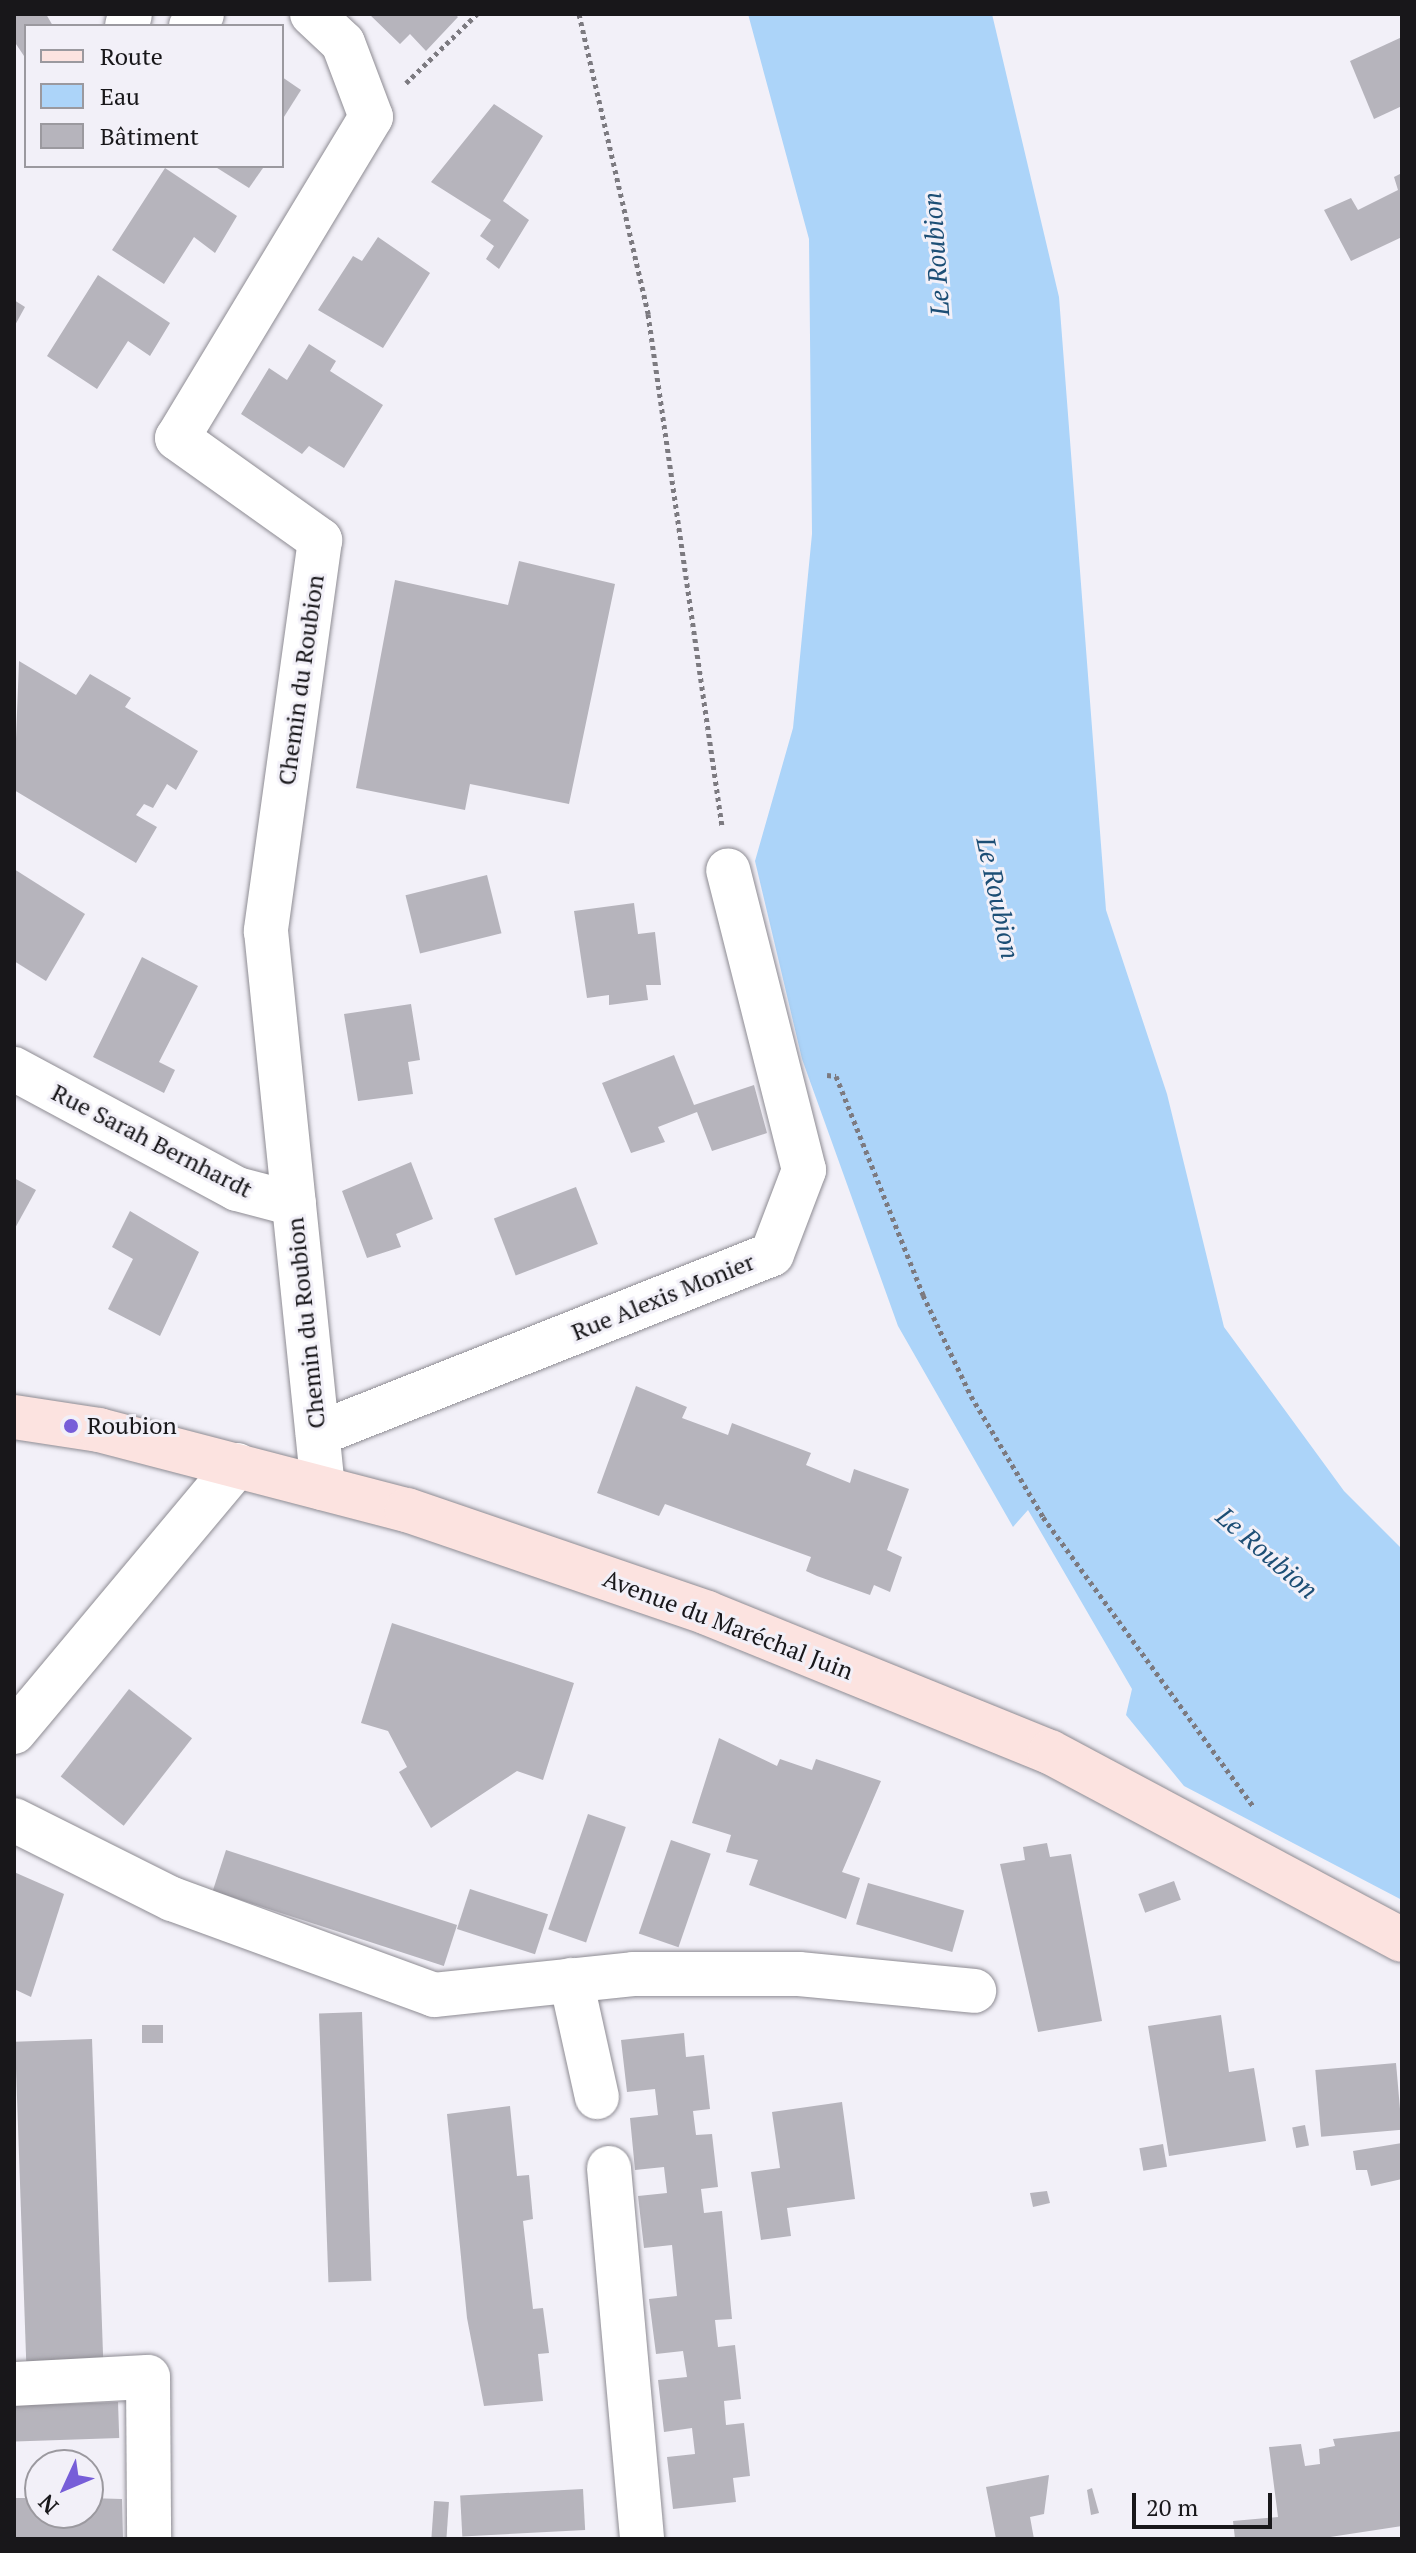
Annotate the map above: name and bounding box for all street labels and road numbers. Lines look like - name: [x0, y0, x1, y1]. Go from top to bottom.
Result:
- street label: Chemin du Roubion: [272, 573, 330, 787]
- street label: Rue Sarah Bernhardt: [47, 1078, 257, 1204]
- street label: Chemin du Roubion: [281, 1216, 331, 1430]
- street label: Rue Alexis Monier: [567, 1247, 759, 1347]
- street label: Avenue du Maréchal Juin: [599, 1564, 857, 1686]

